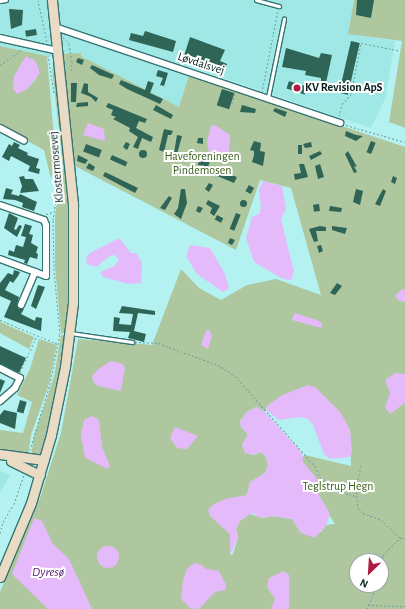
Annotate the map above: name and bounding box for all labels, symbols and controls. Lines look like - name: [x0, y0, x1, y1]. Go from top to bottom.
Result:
- street label: Løvdalsvej: [176, 50, 226, 78]
- place label: KV Revision ApS: [305, 81, 383, 95]
- marker: KV Revision ApS: [292, 83, 302, 93]
- street label: Klostermosevej: [47, 131, 67, 203]
- park label: Haveforeningen Pindemosen: [164, 150, 240, 178]
- park label: Teglstrup Hegn: [302, 480, 374, 494]
- north arrow: [349, 553, 389, 593]
- water label: Dyresø: [32, 565, 64, 581]
- text: N: [358, 577, 370, 590]

